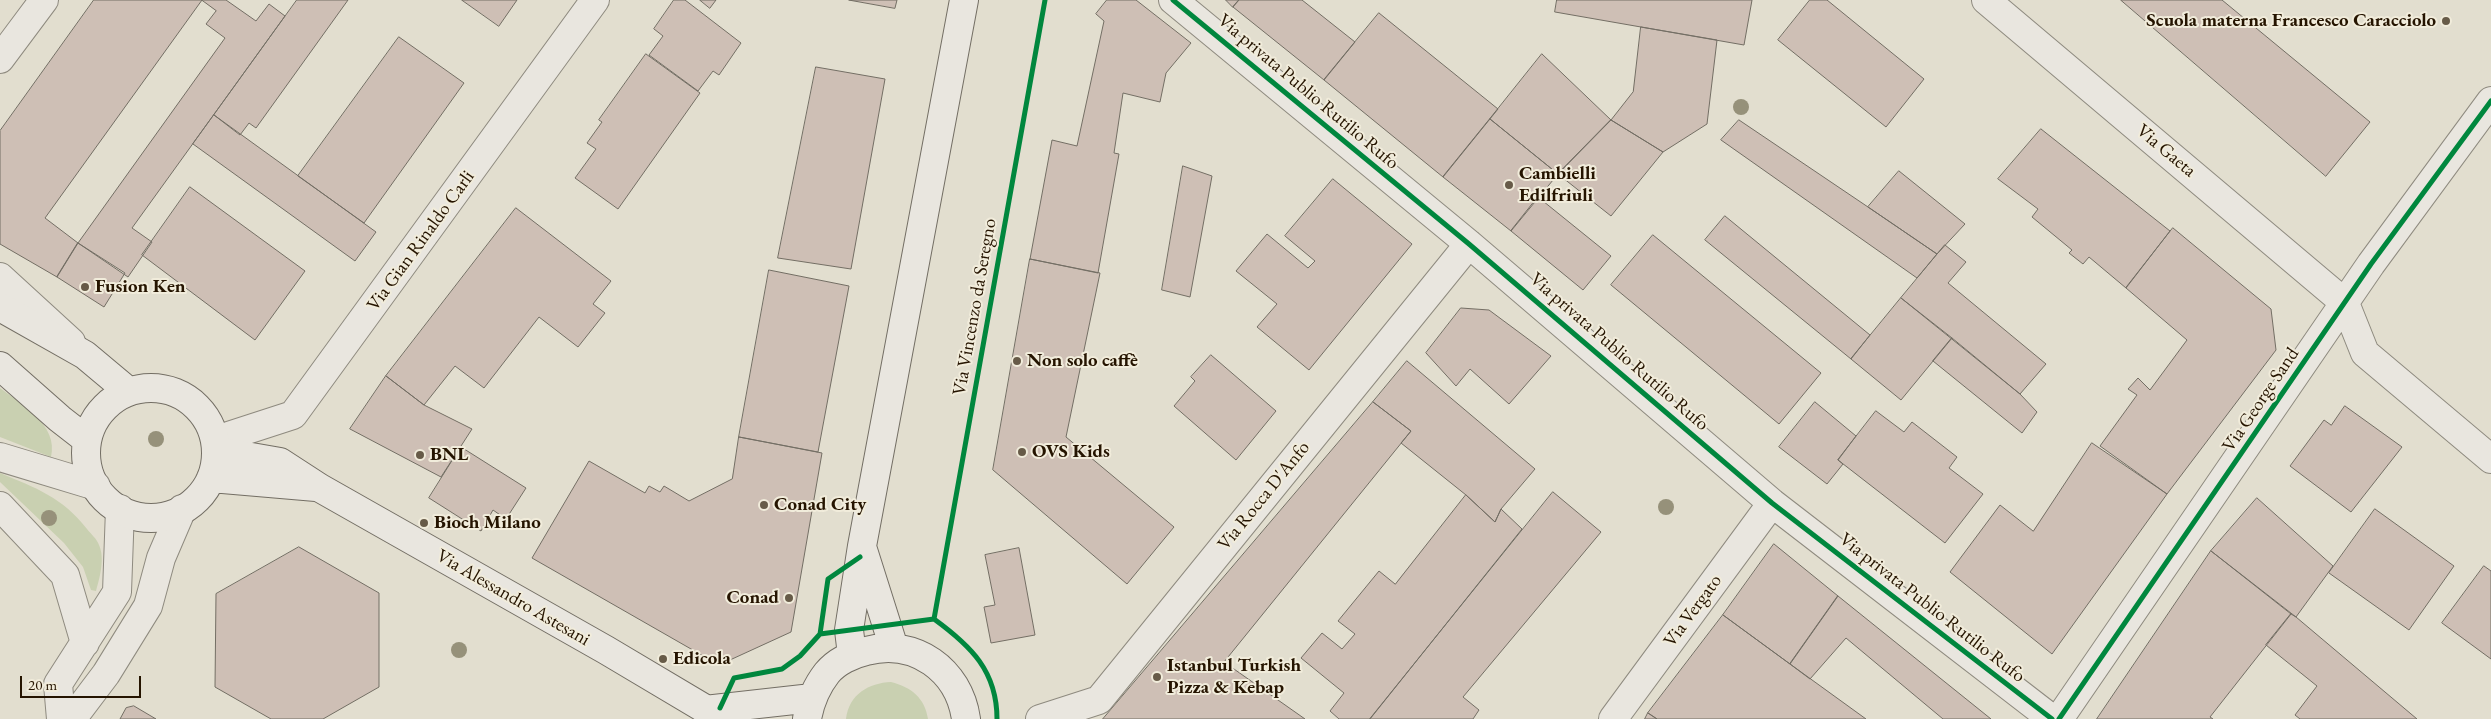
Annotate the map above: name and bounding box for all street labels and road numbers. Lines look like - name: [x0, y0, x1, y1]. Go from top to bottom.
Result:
- street label: Via privata Publio Rutilio Rufo: [1213, 9, 1403, 175]
- street label: Via Gaeta: [2132, 120, 2200, 182]
- street label: Via Gian Rinaldo Carli: [362, 166, 480, 316]
- street label: Via Vincenzo da Seregno: [948, 217, 1002, 397]
- street label: Via privata Publio Rutilio Rufo: [1525, 268, 1713, 436]
- street label: Via George Sand: [2218, 344, 2304, 456]
- street label: Via Rocca D'Anfo: [1213, 437, 1315, 555]
- street label: Via privata Publio Rutilio Rufo: [1834, 528, 2030, 688]
- street label: Via Alessandro Astesani: [432, 545, 594, 651]
- street label: Via Vergato: [1659, 570, 1727, 652]

